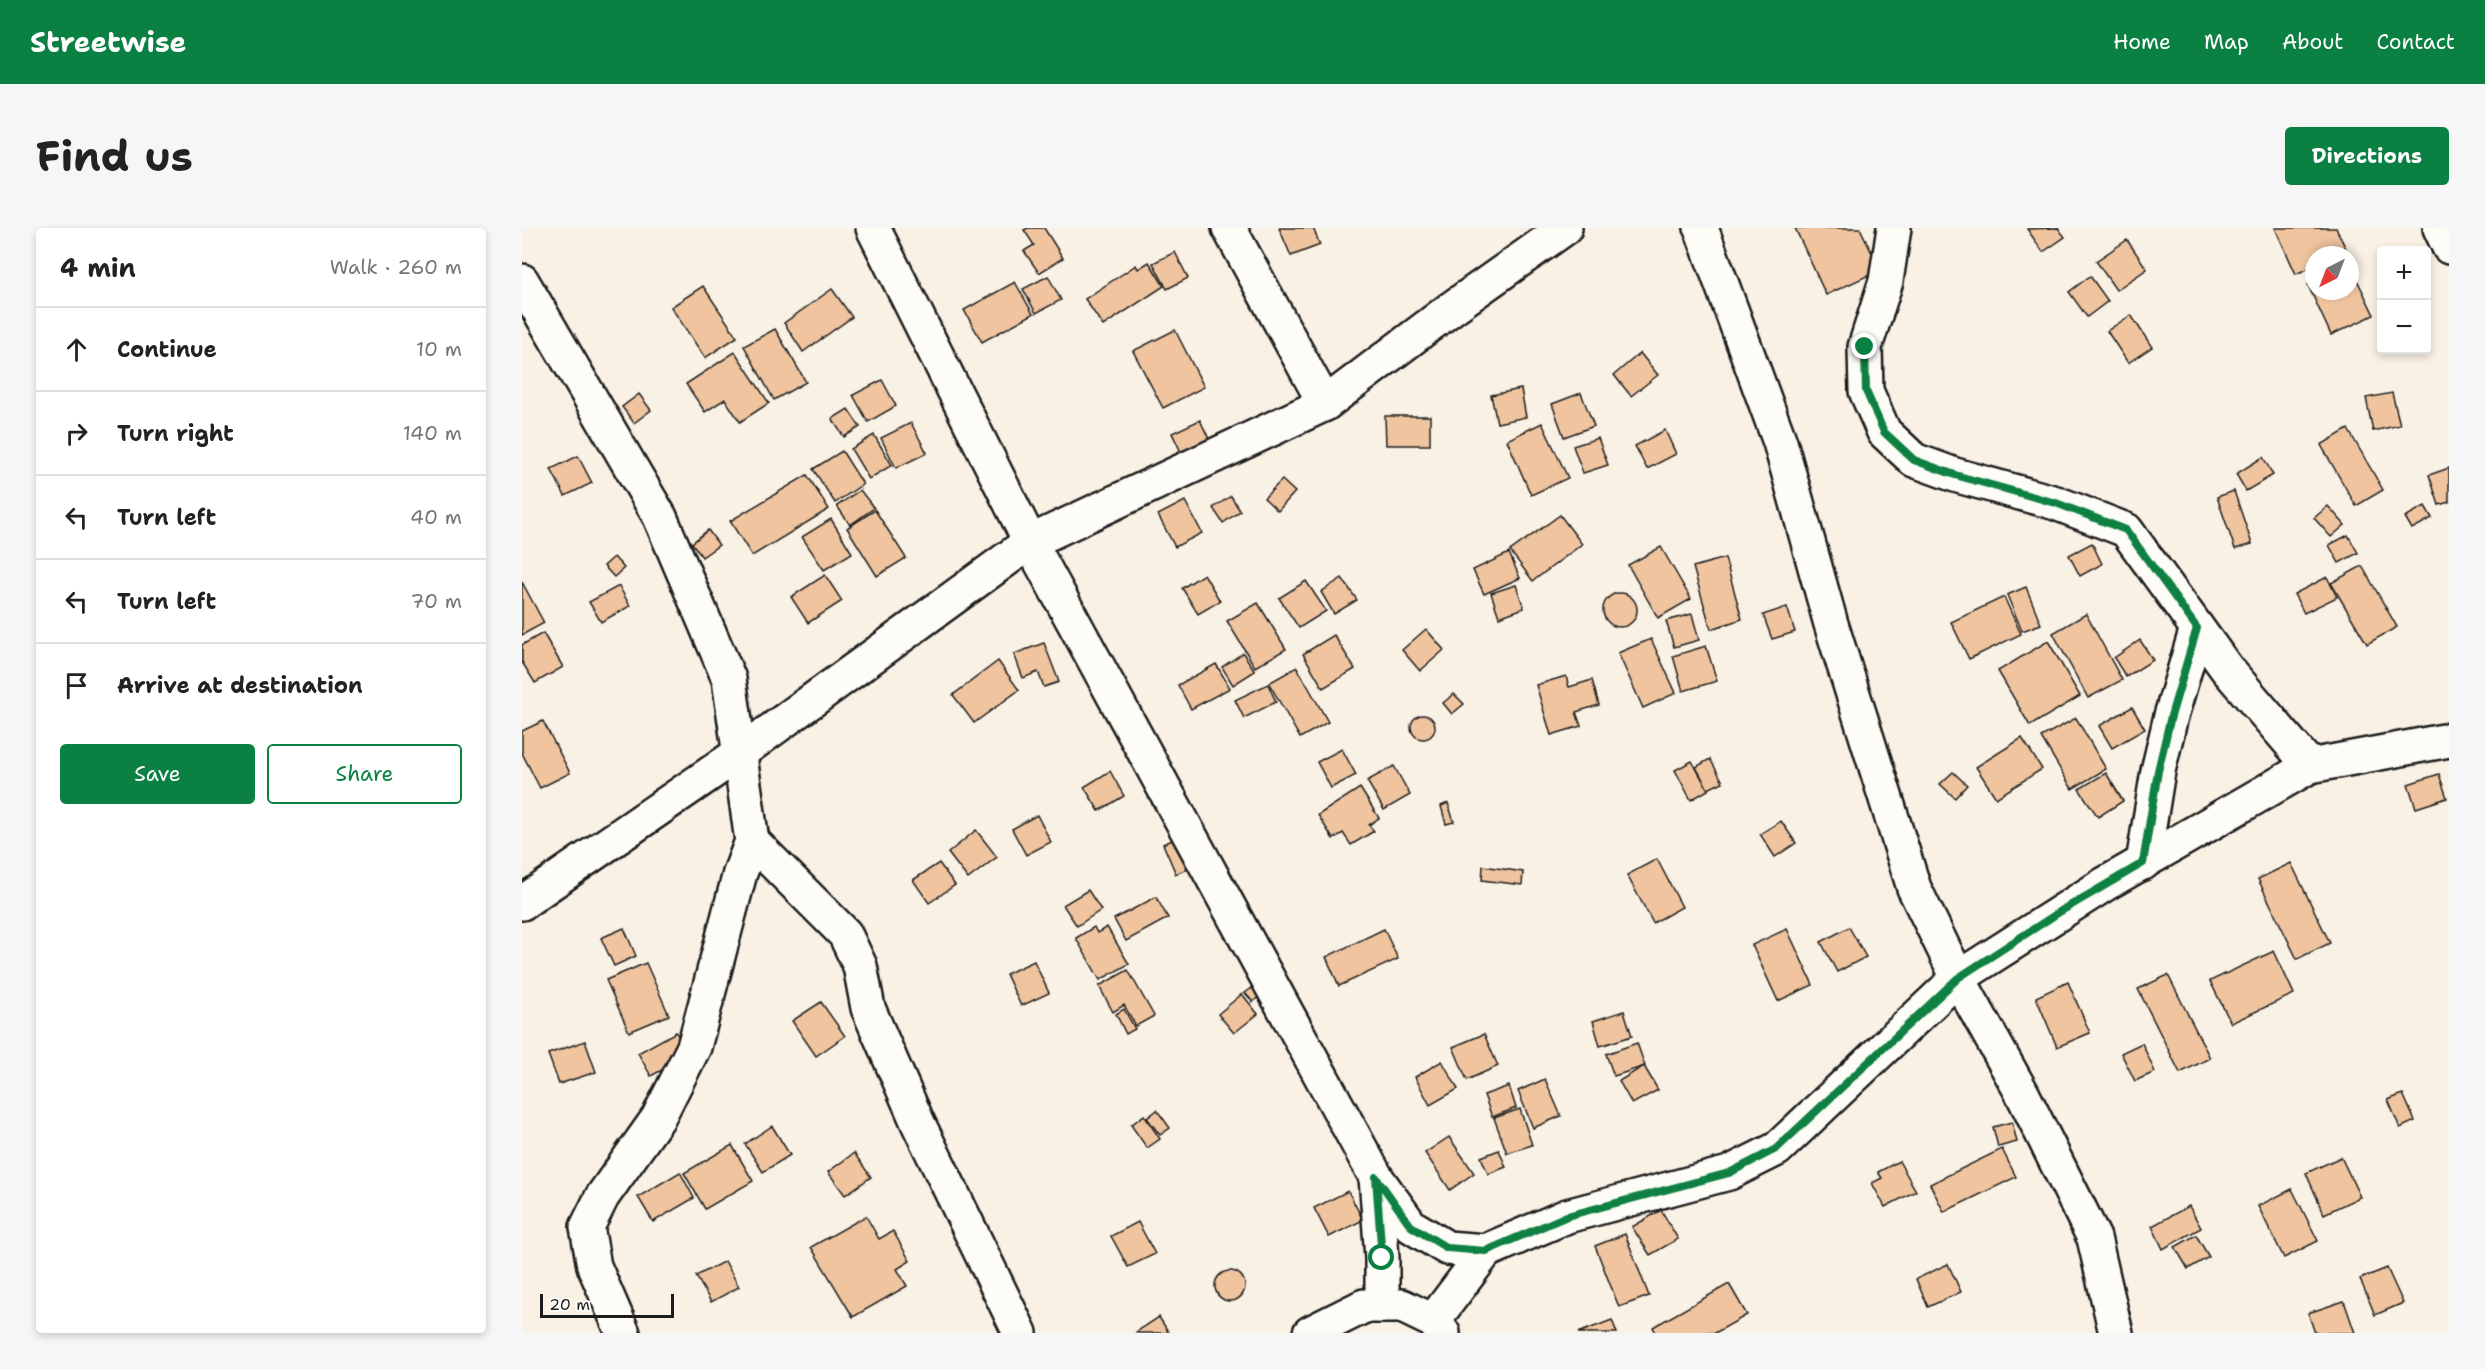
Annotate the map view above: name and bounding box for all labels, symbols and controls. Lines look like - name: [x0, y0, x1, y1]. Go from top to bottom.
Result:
- text: Streetwise: [30, 23, 186, 61]
- text: Home: [2113, 28, 2171, 56]
- text: Map: [2204, 28, 2249, 56]
- text: About: [2282, 28, 2343, 56]
- text: Contact: [2376, 28, 2455, 56]
- button: Directions: [2285, 127, 2449, 185]
- text: Find us: [36, 128, 193, 184]
- north arrow: [2305, 246, 2359, 300]
- map controls: [2377, 246, 2431, 354]
- button: +: [2377, 246, 2431, 300]
- text: 4 min: [60, 250, 136, 285]
- text: Walk · 260 m: [330, 254, 462, 280]
- button: −: [2377, 300, 2431, 354]
- icon: ahead: [60, 333, 93, 366]
- route end: [1851, 333, 1877, 359]
- text: Continue: [117, 335, 217, 364]
- text: 10 m: [416, 336, 462, 362]
- icon: right: [60, 417, 93, 450]
- text: Turn right: [117, 419, 234, 448]
- text: 140 m: [403, 420, 462, 446]
- icon: left: [60, 501, 93, 534]
- text: Turn left: [117, 503, 216, 532]
- text: 40 m: [410, 504, 462, 530]
- icon: left: [60, 585, 93, 618]
- text: Turn left: [117, 587, 216, 616]
- text: 70 m: [410, 588, 462, 614]
- icon: arrive: [60, 669, 93, 702]
- text: Arrive at destination: [117, 671, 363, 700]
- button: Save: [60, 744, 255, 804]
- button: Share: [267, 744, 462, 804]
- route start: [1368, 1244, 1394, 1270]
- scale bar: [540, 1291, 674, 1318]
- text: 20 m: [549, 1294, 590, 1315]

